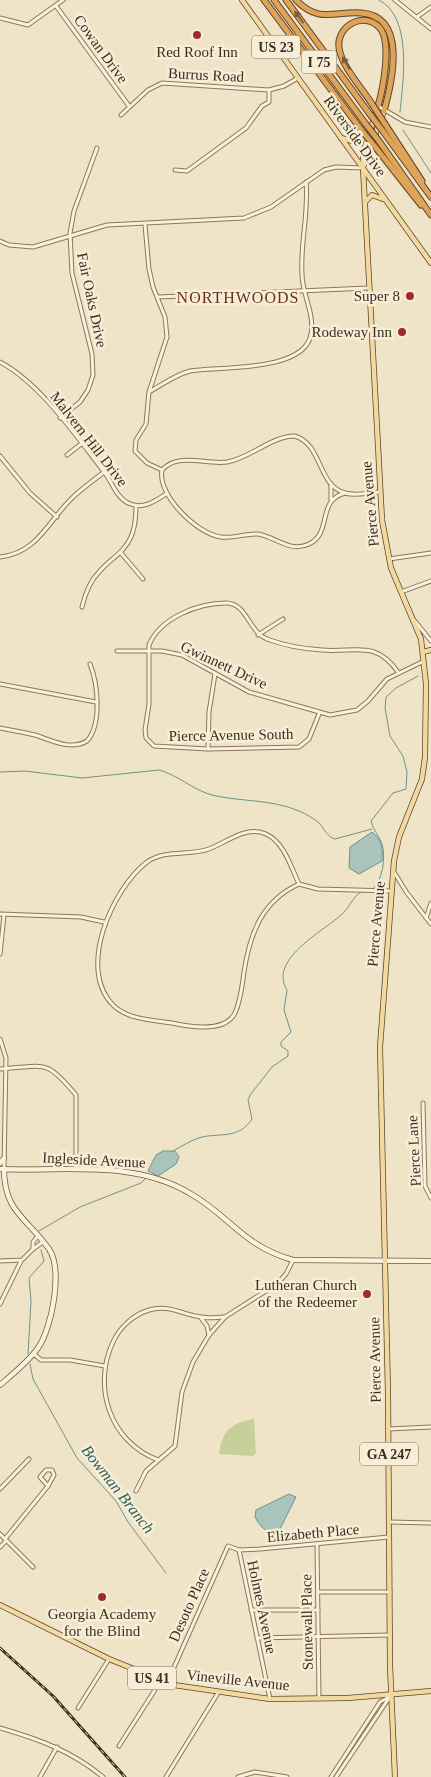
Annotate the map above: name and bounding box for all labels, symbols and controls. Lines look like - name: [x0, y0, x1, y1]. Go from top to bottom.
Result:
- one-way arrow: [294, 10, 304, 24]
- street label: Cowan Drive: [71, 12, 131, 86]
- marker: Red Roof Inn: [191, 29, 203, 41]
- road number: US 23: [252, 36, 300, 58]
- place label: Red Roof Inn: [156, 44, 238, 60]
- road number: I 75: [302, 51, 336, 74]
- one-way arrow: [341, 56, 350, 69]
- street label: Burrus Road: [168, 65, 245, 85]
- street label: Riverside Drive: [320, 93, 390, 180]
- street label: Fair Oaks Drive: [74, 251, 110, 349]
- place label: Super 8: [354, 288, 400, 304]
- district label: NORTHWOODS: [177, 289, 299, 306]
- marker: Super 8: [404, 290, 416, 302]
- place label: Rodeway Inn: [312, 324, 392, 340]
- marker: Rodeway Inn: [396, 326, 408, 338]
- street label: Malvern Hill Drive: [47, 388, 131, 490]
- street label: Pierce Avenue: [358, 460, 382, 548]
- street label: Gwinnett Drive: [178, 638, 270, 692]
- street label: Pierce Avenue South: [169, 726, 294, 744]
- street label: Pierce Avenue: [364, 880, 388, 968]
- street label: Pierce Lane: [404, 1115, 424, 1187]
- street label: Ingleside Avenue: [42, 1149, 146, 1171]
- place label: Lutheran Church of the Redeemer: [255, 1277, 357, 1310]
- marker: Lutheran Church of the Redeemer: [361, 1288, 373, 1300]
- street label: Pierce Avenue: [366, 1317, 384, 1403]
- water label: Bowman Branch: [78, 1442, 158, 1536]
- road number: GA 247: [360, 1442, 418, 1466]
- street label: Elizabeth Place: [266, 1521, 360, 1545]
- street label: Holmes Avenue: [244, 1559, 280, 1656]
- street label: Desoto Place: [166, 1565, 212, 1644]
- street label: Stonewall Place: [298, 1573, 316, 1670]
- marker: Georgia Academy for the Blind: [96, 1591, 108, 1603]
- place label: Georgia Academy for the Blind: [48, 1606, 157, 1639]
- road number: US 41: [128, 1666, 176, 1690]
- street label: Vineville Avenue: [186, 1667, 291, 1693]

